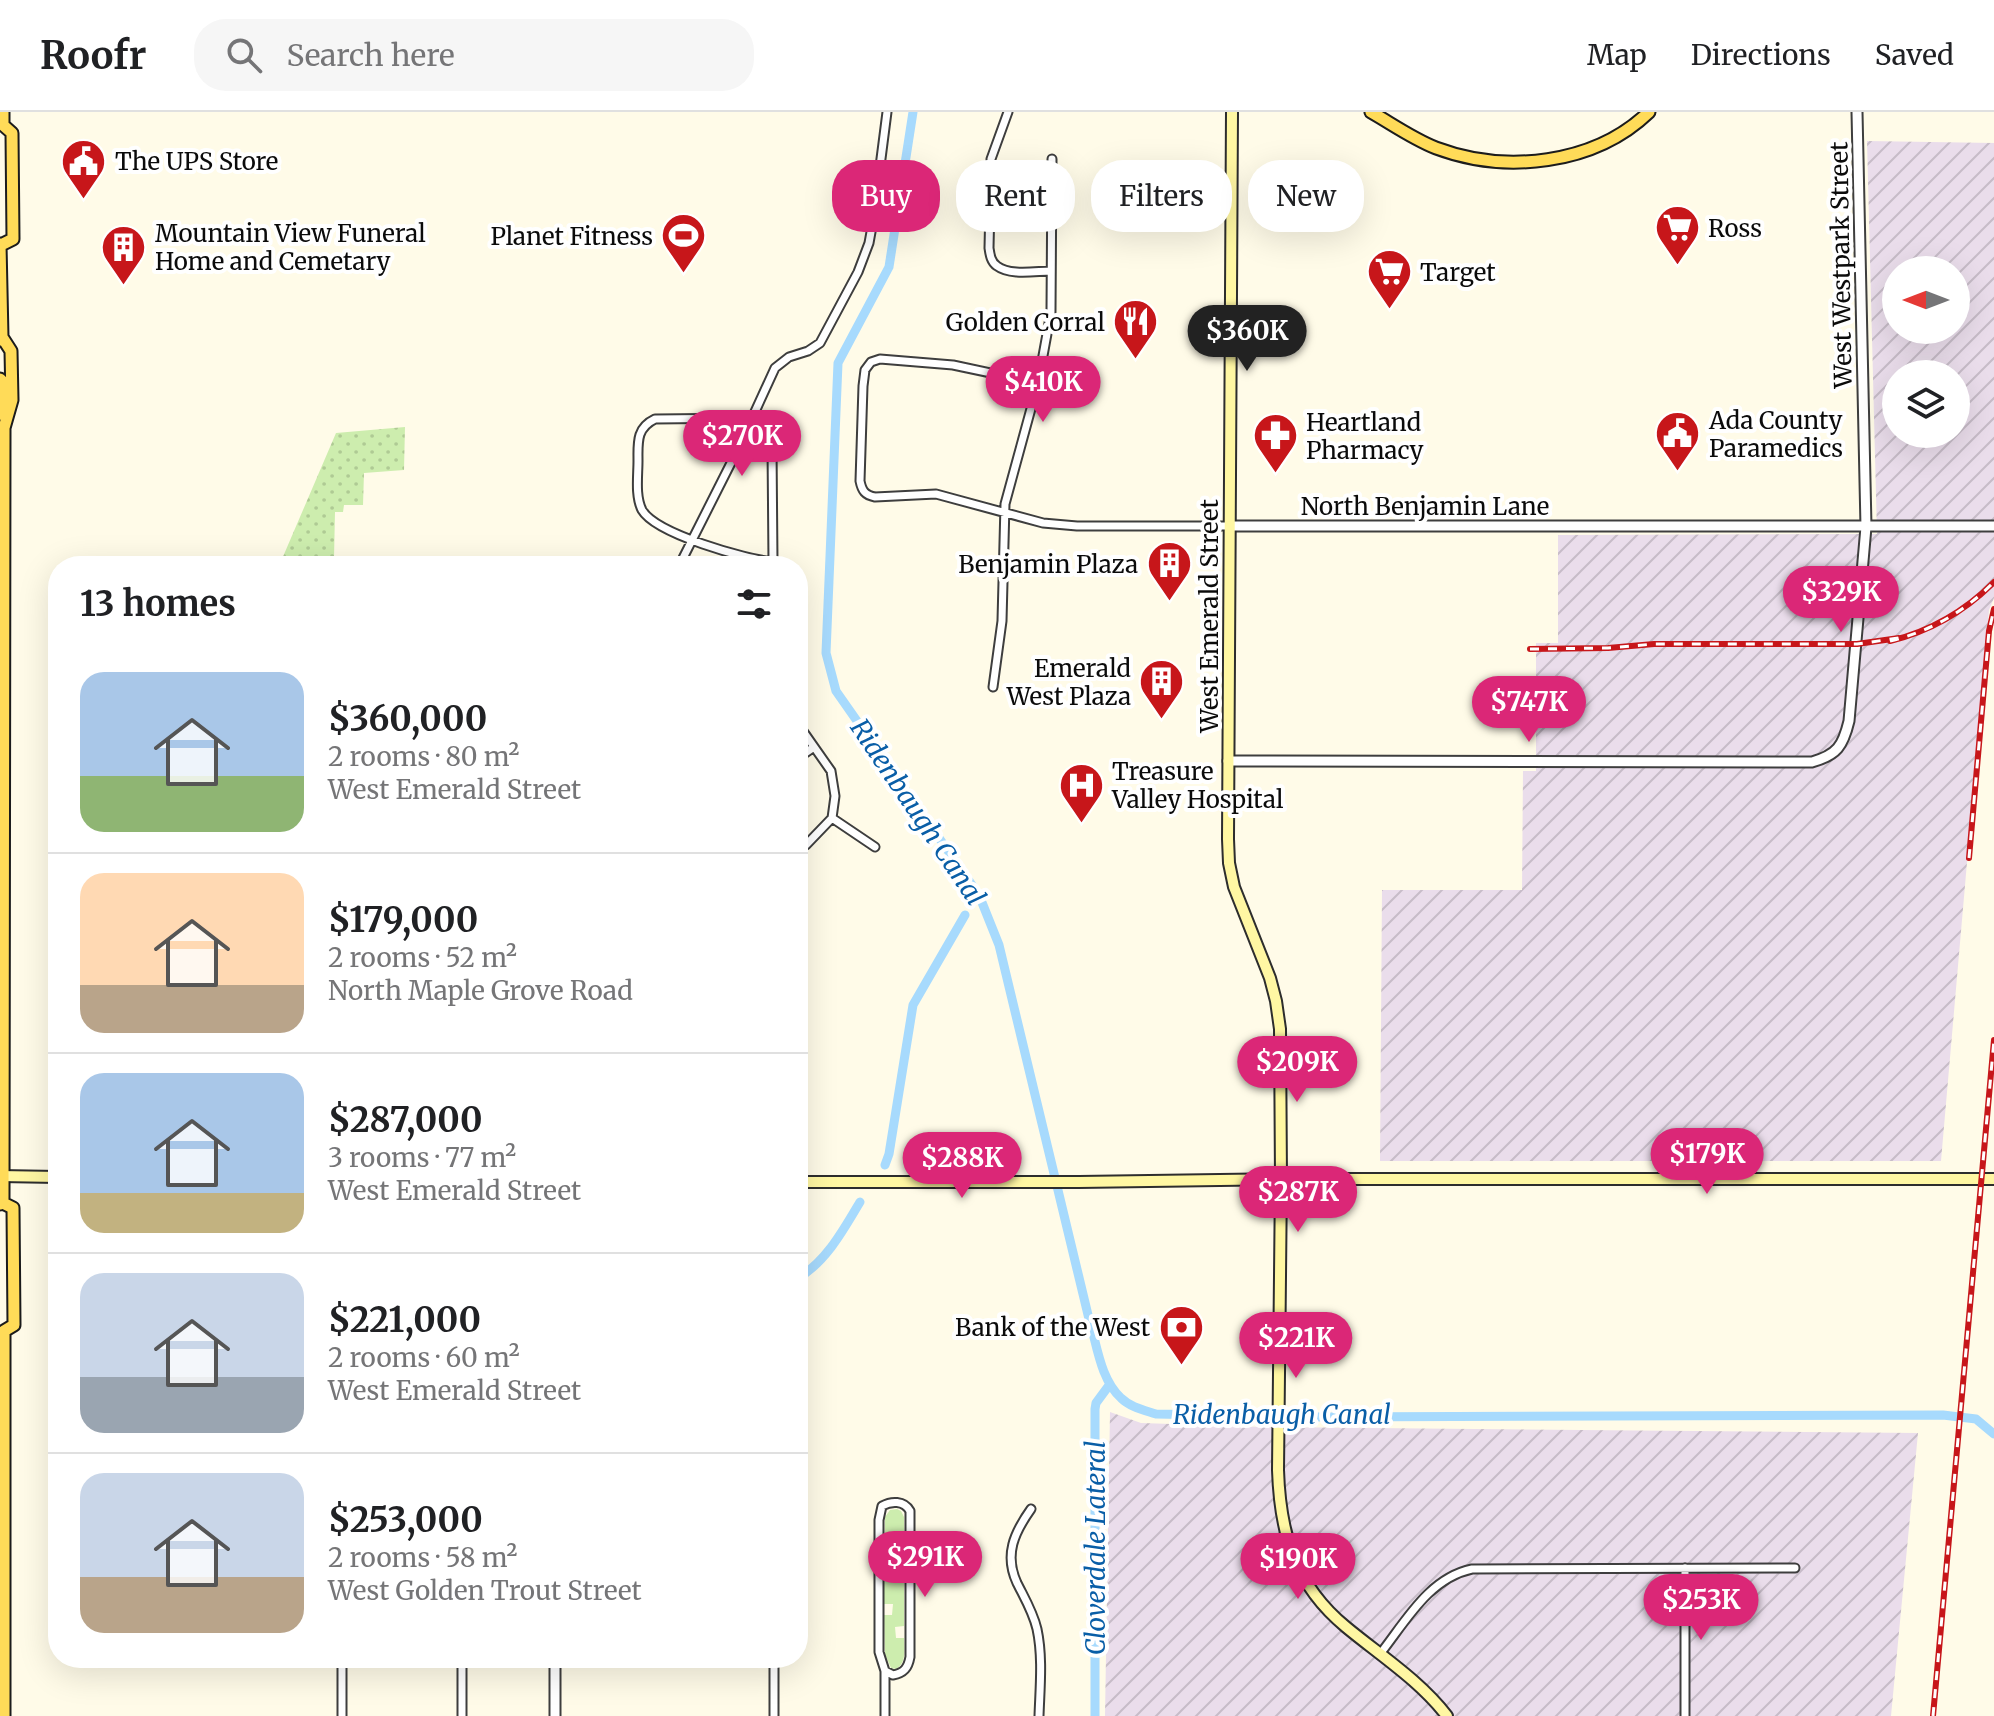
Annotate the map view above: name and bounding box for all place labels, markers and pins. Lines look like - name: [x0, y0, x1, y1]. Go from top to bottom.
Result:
- public building icon: The UPS Store: [60, 137, 108, 200]
- place label: The UPS Store: [115, 146, 278, 177]
- supermarket icon: Ross: [1653, 204, 1701, 267]
- sports icon: Planet Fitness: [660, 212, 708, 275]
- place label: Ross: [1708, 213, 1762, 244]
- place label: Mountain View Funeral Home and Cemetary: [155, 218, 426, 277]
- place label: Planet Fitness: [491, 221, 653, 252]
- building icon: Mountain View Funeral Home and Cemetary: [100, 223, 148, 286]
- supermarket icon: Target: [1365, 248, 1413, 311]
- place label: Target: [1420, 257, 1496, 288]
- restaurant icon: Golden Corral: [1112, 298, 1160, 361]
- pin: $360K: [1191, 305, 1303, 373]
- place label: Golden Corral: [946, 307, 1105, 338]
- pin: $410K: [987, 356, 1099, 424]
- place label: Ada County Paramedics: [1708, 405, 1843, 464]
- place label: Heartland Pharmacy: [1306, 407, 1424, 466]
- pin: $270K: [686, 410, 798, 478]
- public building icon: Ada County Paramedics: [1654, 410, 1702, 473]
- pharmacy icon: Heartland Pharmacy: [1251, 412, 1299, 475]
- building icon: Benjamin Plaza: [1145, 540, 1193, 603]
- place label: Benjamin Plaza: [958, 549, 1138, 580]
- pin: $329K: [1785, 566, 1897, 634]
- place label: Emerald West Plaza: [1006, 653, 1131, 712]
- building icon: Emerald West Plaza: [1138, 658, 1186, 721]
- pin: $747K: [1473, 676, 1585, 744]
- place label: Treasure Valley Hospital: [1111, 756, 1283, 815]
- hospital icon: Treasure Valley Hospital: [1057, 761, 1105, 824]
- pin: $209K: [1241, 1036, 1353, 1104]
- pin: $179K: [1651, 1128, 1763, 1196]
- pin: $288K: [906, 1132, 1018, 1200]
- pin: $287K: [1242, 1166, 1354, 1234]
- bank icon: Bank of the West: [1157, 1303, 1205, 1366]
- place label: Bank of the West: [955, 1312, 1151, 1343]
- pin: $221K: [1240, 1312, 1352, 1380]
- pin: $291K: [869, 1531, 981, 1599]
- pin: $190K: [1242, 1533, 1354, 1601]
- pin: $253K: [1645, 1574, 1757, 1642]

